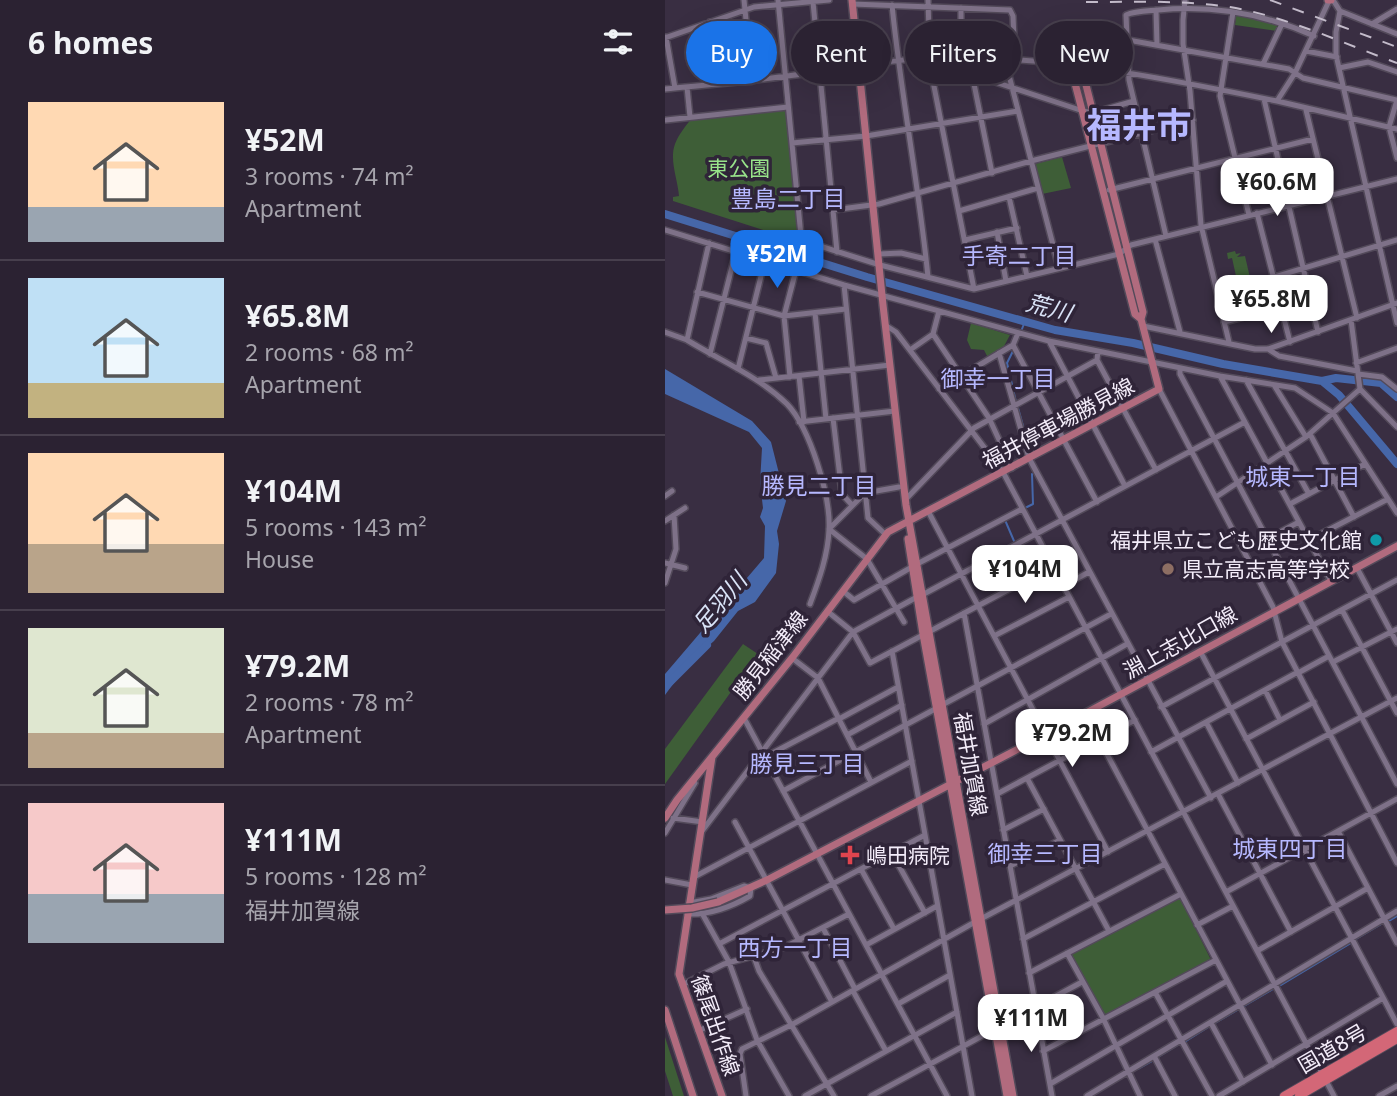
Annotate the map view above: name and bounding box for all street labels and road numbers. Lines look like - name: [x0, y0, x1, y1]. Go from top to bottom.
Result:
- street label: 福井停車場勝見線: [977, 371, 1139, 475]
- street label: 淵上志比口線: [1118, 599, 1242, 685]
- street label: 勝見稲津線: [727, 605, 813, 705]
- street label: 福井加賀線: [948, 710, 994, 818]
- street label: 篠尾出作線: [686, 971, 746, 1079]
- street label: 国道8号: [1293, 1017, 1371, 1079]

